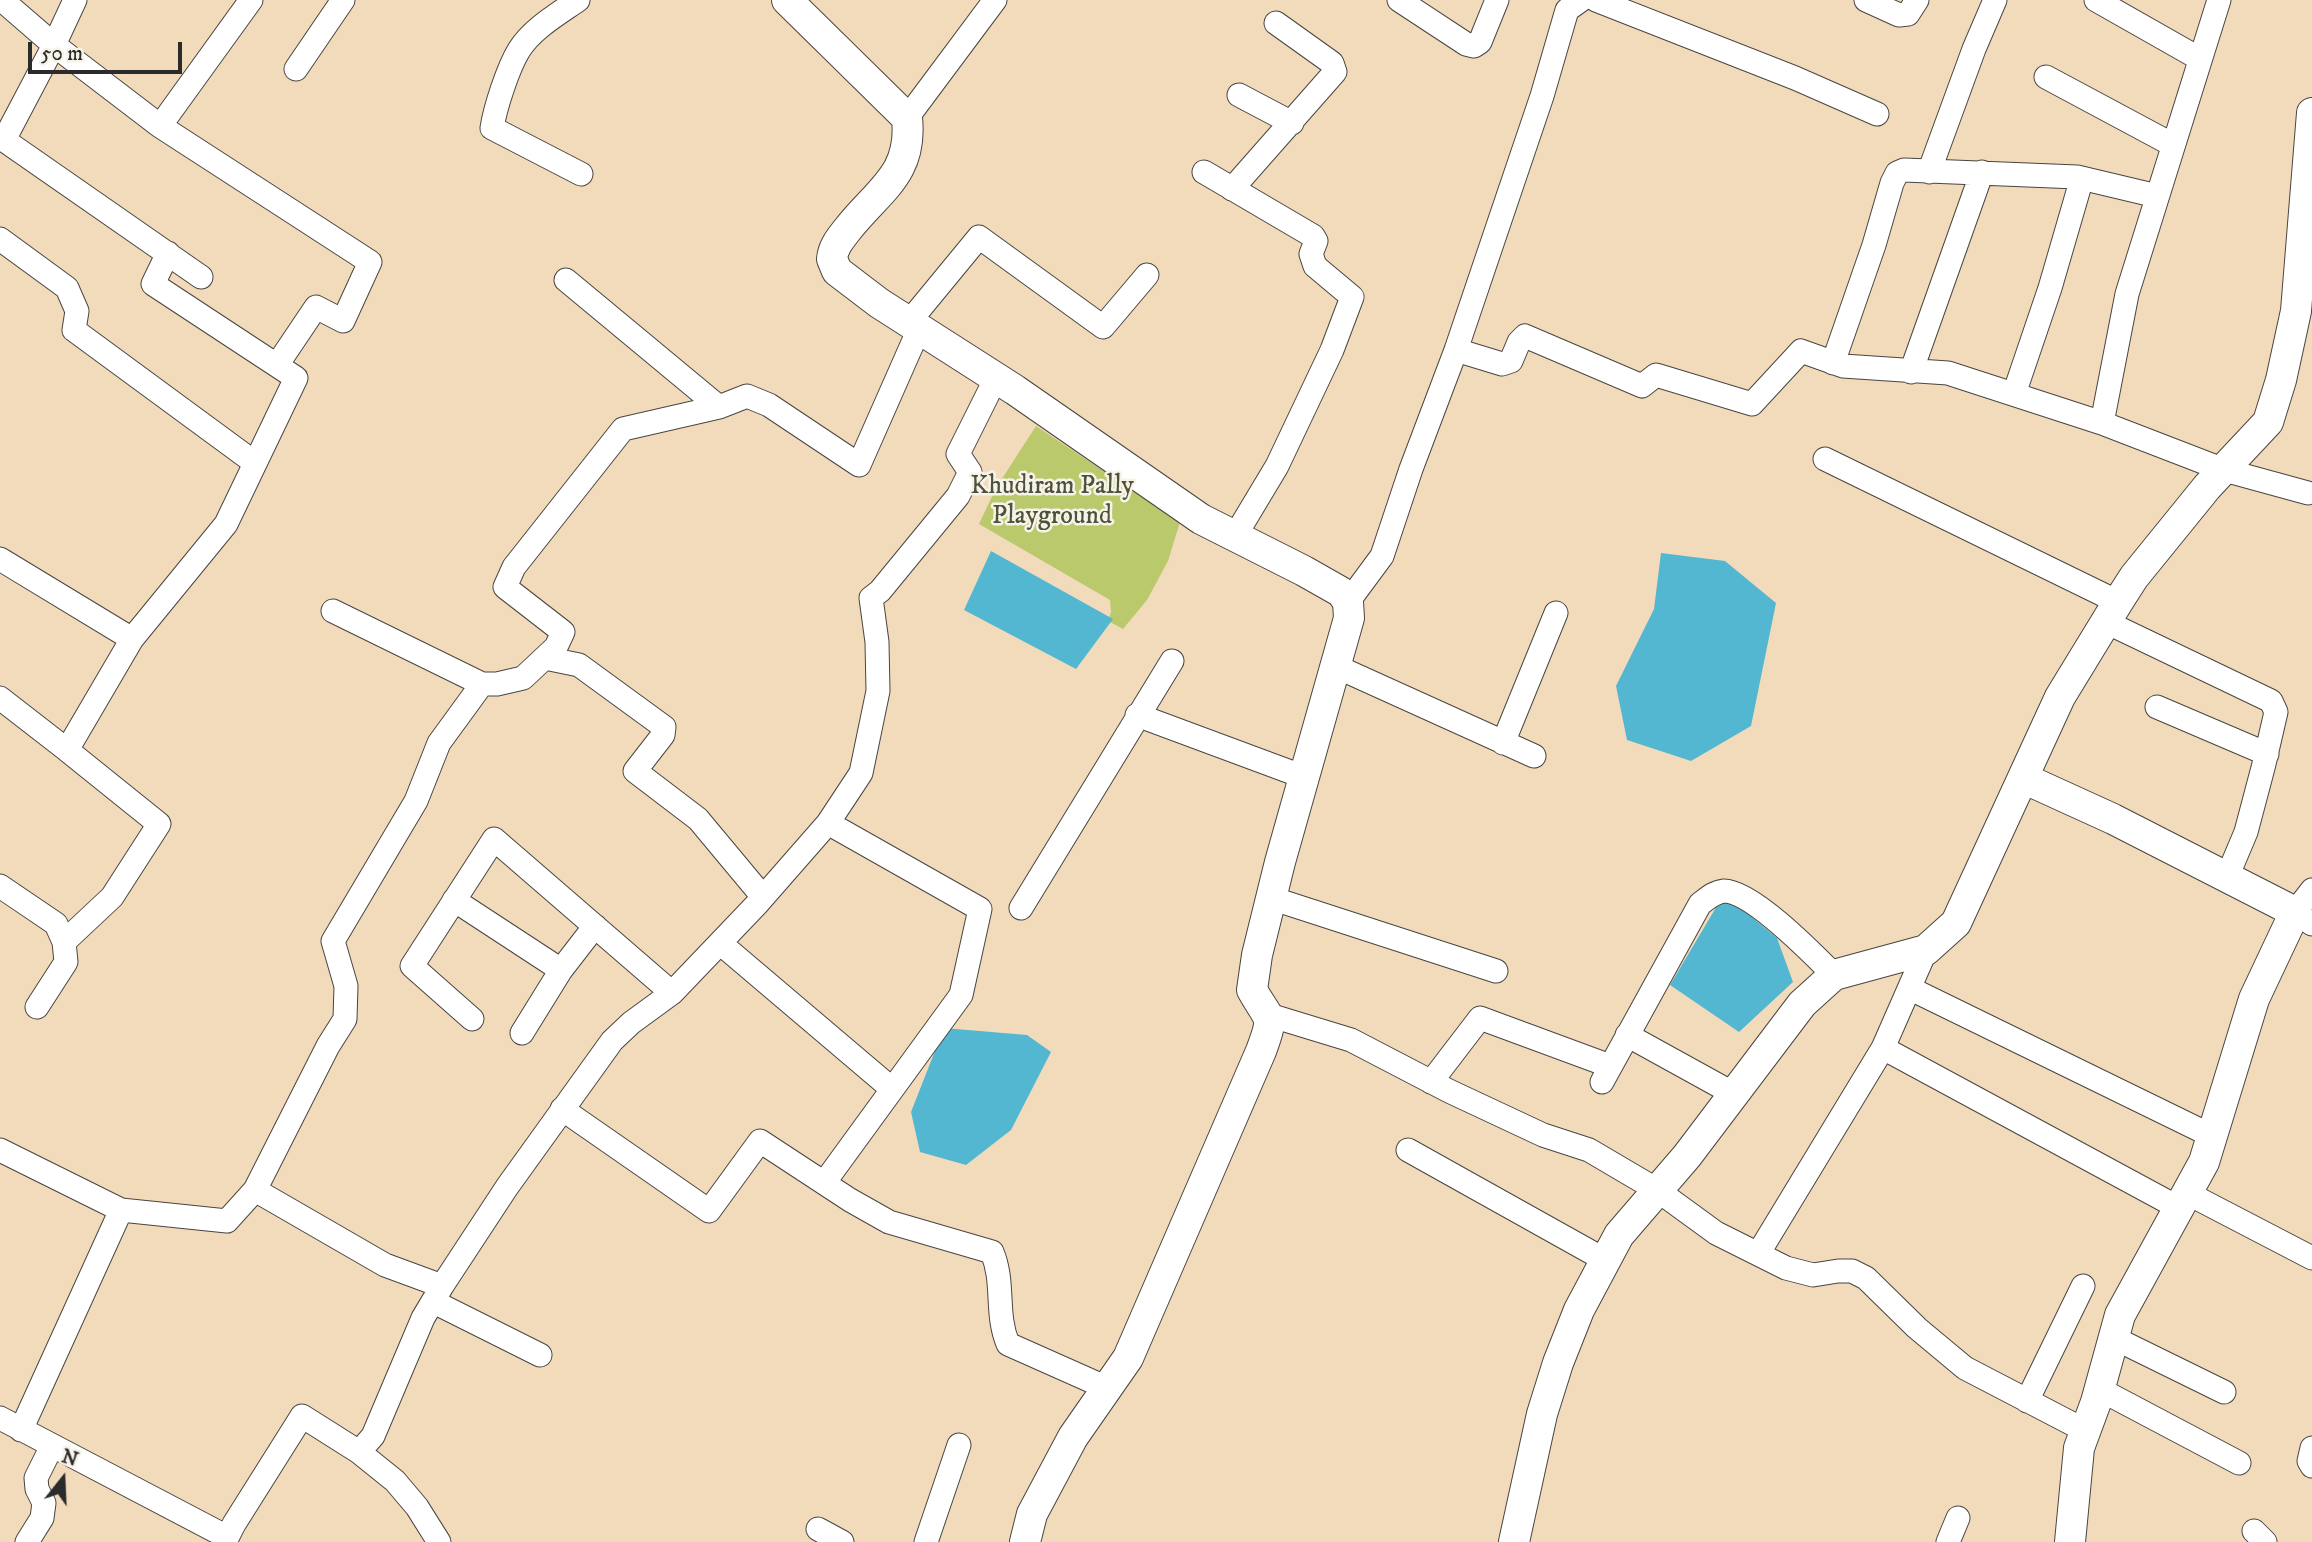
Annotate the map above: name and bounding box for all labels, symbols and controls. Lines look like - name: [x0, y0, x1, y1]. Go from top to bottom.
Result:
- scale bar: [32, 28, 186, 72]
- text: 50 m: [41, 41, 83, 67]
- park label: Khudiram Pally Playground: [970, 472, 1134, 534]
- north arrow: [28, 1444, 98, 1514]
- text: N: [59, 1445, 81, 1472]

